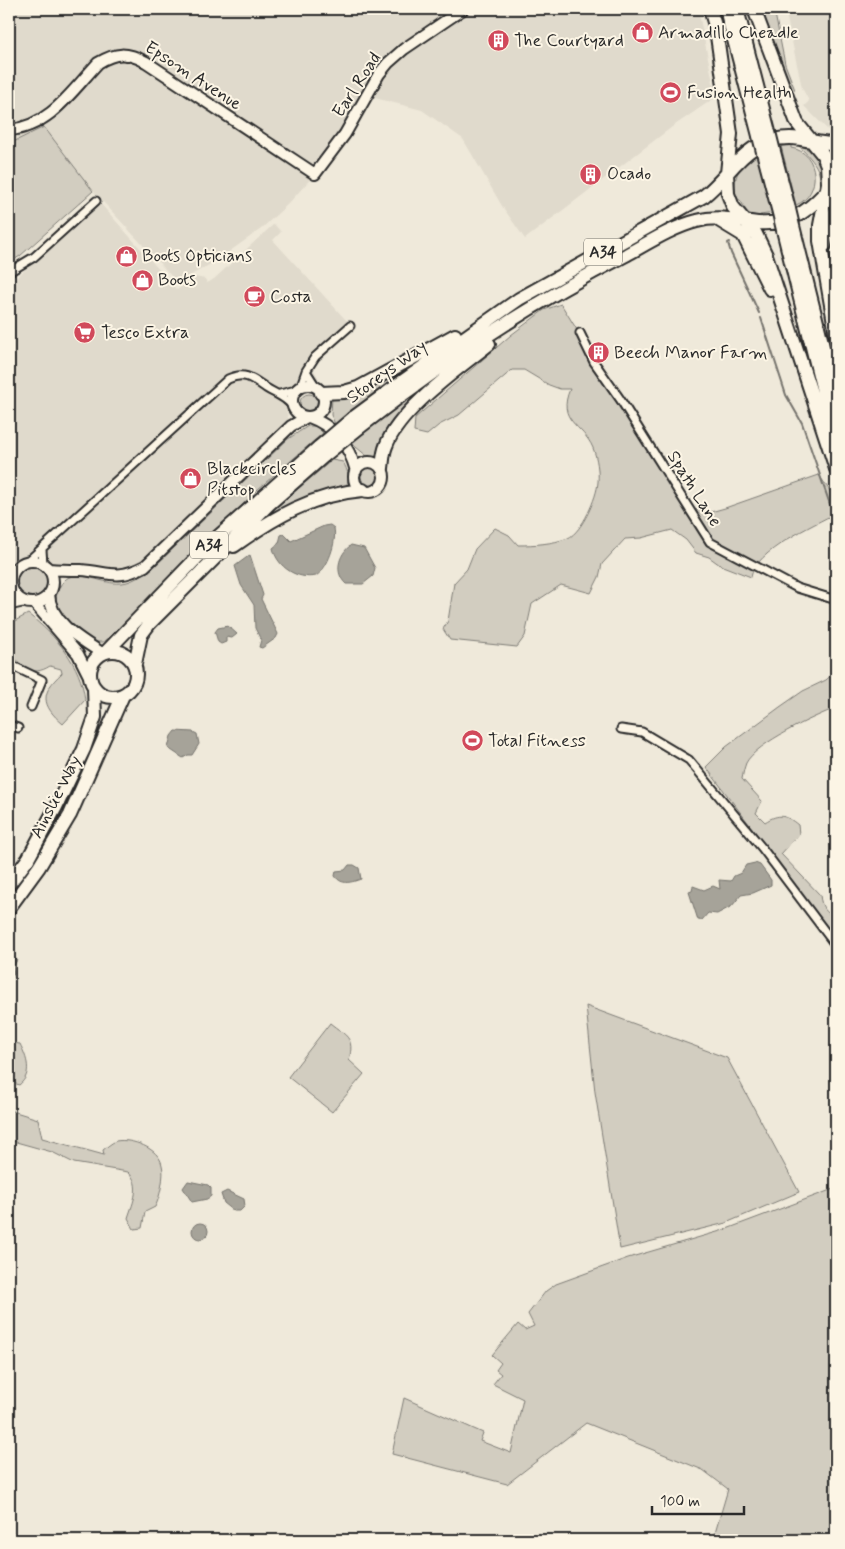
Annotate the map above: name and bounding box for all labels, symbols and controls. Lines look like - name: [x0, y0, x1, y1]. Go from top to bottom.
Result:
- shop icon: Armadillo Cheadle: [630, 21, 654, 45]
- place label: Armadillo Cheadle: [658, 21, 799, 45]
- building icon: The Courtyard: [486, 29, 510, 53]
- place label: The Courtyard: [514, 29, 624, 53]
- street label: Epsom Avenue: [140, 36, 246, 116]
- street label: Earl Road: [327, 48, 387, 122]
- sports icon: Fusion Health: [659, 81, 683, 105]
- place label: Fusion Health: [687, 81, 792, 105]
- building icon: Ocado: [579, 162, 603, 186]
- place label: Ocado: [607, 162, 651, 186]
- road number: A34: [584, 238, 622, 266]
- shop icon: Boots Opticians: [114, 244, 138, 268]
- place label: Boots Opticians: [142, 244, 252, 268]
- shop icon: Boots: [130, 268, 154, 292]
- place label: Boots: [158, 268, 196, 292]
- cafe icon: Costa: [242, 285, 266, 309]
- place label: Costa: [270, 285, 312, 309]
- supermarket icon: Tesco Extra: [73, 321, 97, 345]
- place label: Tesco Extra: [101, 321, 189, 345]
- street label: Storeys Way: [342, 335, 432, 409]
- building icon: Beech Manor Farm: [586, 341, 610, 365]
- place label: Beech Manor Farm: [614, 341, 767, 365]
- street label: Spath Lane: [661, 446, 727, 532]
- place label: Blackcircles Pitstop: [207, 457, 296, 502]
- shop icon: Blackcircles Pitstop: [179, 467, 203, 491]
- road number: A34: [190, 532, 228, 558]
- sports icon: Total Fitness: [460, 729, 484, 753]
- place label: Total Fitness: [488, 729, 586, 753]
- street label: Ainslie Way: [25, 751, 87, 843]
- scale bar: [652, 1484, 745, 1516]
- text: 100 m: [660, 1492, 700, 1512]

